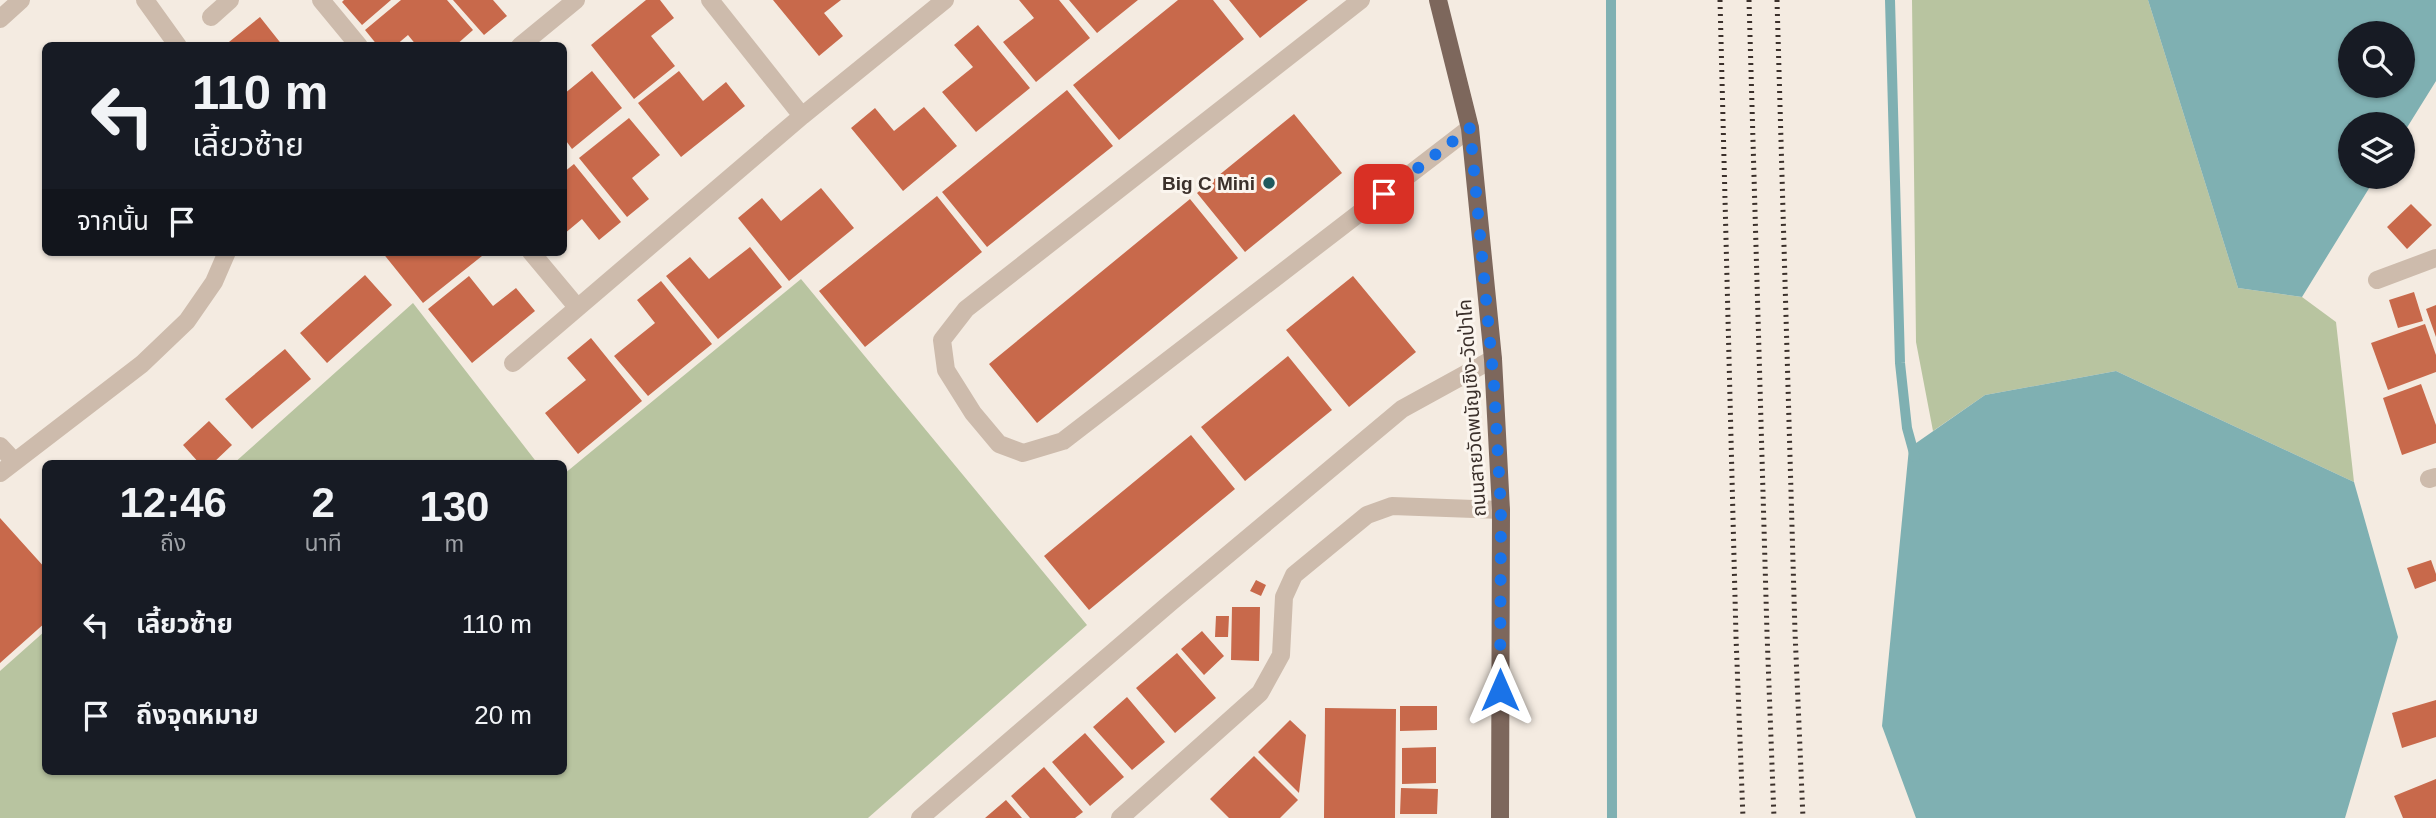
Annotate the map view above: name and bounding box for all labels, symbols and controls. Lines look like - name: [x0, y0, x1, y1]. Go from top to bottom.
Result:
- map controls: [2338, 21, 2415, 189]
- button: search: [2338, 21, 2415, 98]
- text: 110 m: [192, 65, 328, 119]
- icon: left: [77, 70, 168, 161]
- button: layers: [2338, 112, 2415, 189]
- text: เลี้ยวซ้าย: [192, 127, 304, 163]
- pin: [1354, 164, 1414, 224]
- place label: Big C Mini: [1162, 173, 1255, 194]
- marker: Big C Mini: [1261, 175, 1277, 191]
- icon: arrive: [1365, 175, 1403, 213]
- icon: arrive: [163, 203, 201, 241]
- text: จากนั้น: [77, 206, 149, 236]
- street label: ถนนสายวัดพนัญเชิง-วัดป่าโค: [1454, 299, 1490, 517]
- text: 12:46: [120, 479, 227, 526]
- text: 2: [311, 479, 335, 526]
- text: 130: [419, 483, 489, 530]
- text: ถึง: [160, 530, 186, 556]
- text: นาที: [304, 530, 342, 556]
- text: m: [445, 531, 464, 557]
- icon: left: [77, 606, 115, 644]
- text: เลี้ยวซ้าย: [136, 609, 233, 639]
- text: 110 m: [462, 609, 532, 639]
- position arrow: [1463, 653, 1537, 727]
- icon: arrive: [77, 697, 115, 735]
- text: ถึงจุดหมาย: [136, 700, 259, 730]
- text: 20 m: [474, 700, 532, 730]

